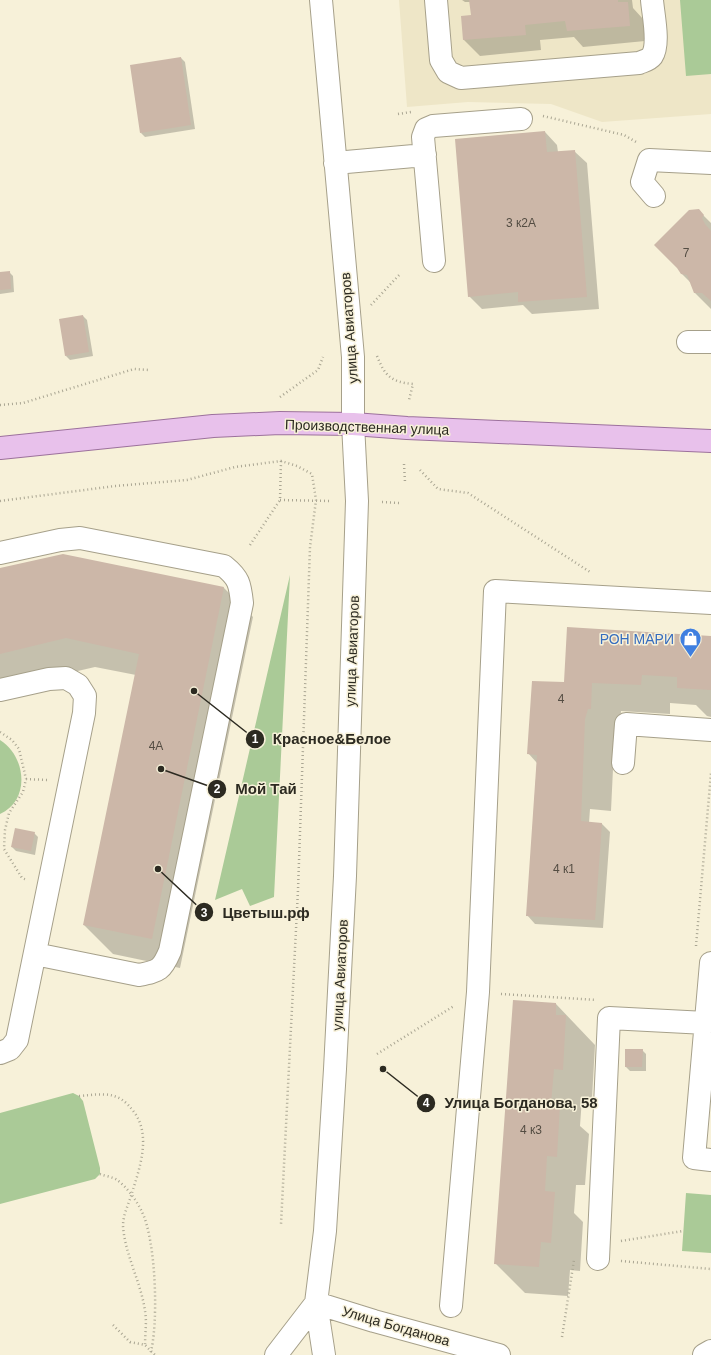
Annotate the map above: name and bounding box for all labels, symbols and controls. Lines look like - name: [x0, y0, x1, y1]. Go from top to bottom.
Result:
- house number: 3 к2А: [506, 216, 536, 230]
- house number: 7: [683, 246, 690, 260]
- street label: улица Авиаторов: [337, 272, 361, 384]
- street label: Производственная улица: [285, 416, 450, 438]
- street label: улица Авиаторов: [342, 595, 362, 707]
- shop icon: РОН МАРИ: [677, 626, 703, 659]
- place label: РОН МАРИ: [600, 631, 674, 647]
- house number: 4: [558, 692, 565, 706]
- callout: Красное&Белое: [245, 725, 399, 752]
- text: Красное&Белое: [273, 730, 391, 747]
- text: 1: [252, 732, 259, 746]
- house number: 4А: [149, 739, 163, 753]
- callout: Мой Тай: [207, 775, 304, 802]
- text: Мой Тай: [235, 780, 297, 797]
- text: 2: [214, 782, 221, 796]
- house number: 4 к1: [553, 862, 575, 876]
- callout: Цветыш.рф: [194, 899, 318, 926]
- text: Цветыш.рф: [222, 904, 310, 921]
- text: 3: [201, 906, 208, 920]
- street label: улица Авиаторов: [329, 919, 351, 1031]
- callout: Улица Богданова, 58: [416, 1090, 605, 1117]
- text: Улица Богданова, 58: [444, 1094, 598, 1111]
- text: 4: [423, 1096, 430, 1110]
- house number: 4 к3: [520, 1123, 542, 1137]
- street label: Улица Богданова: [340, 1303, 452, 1349]

